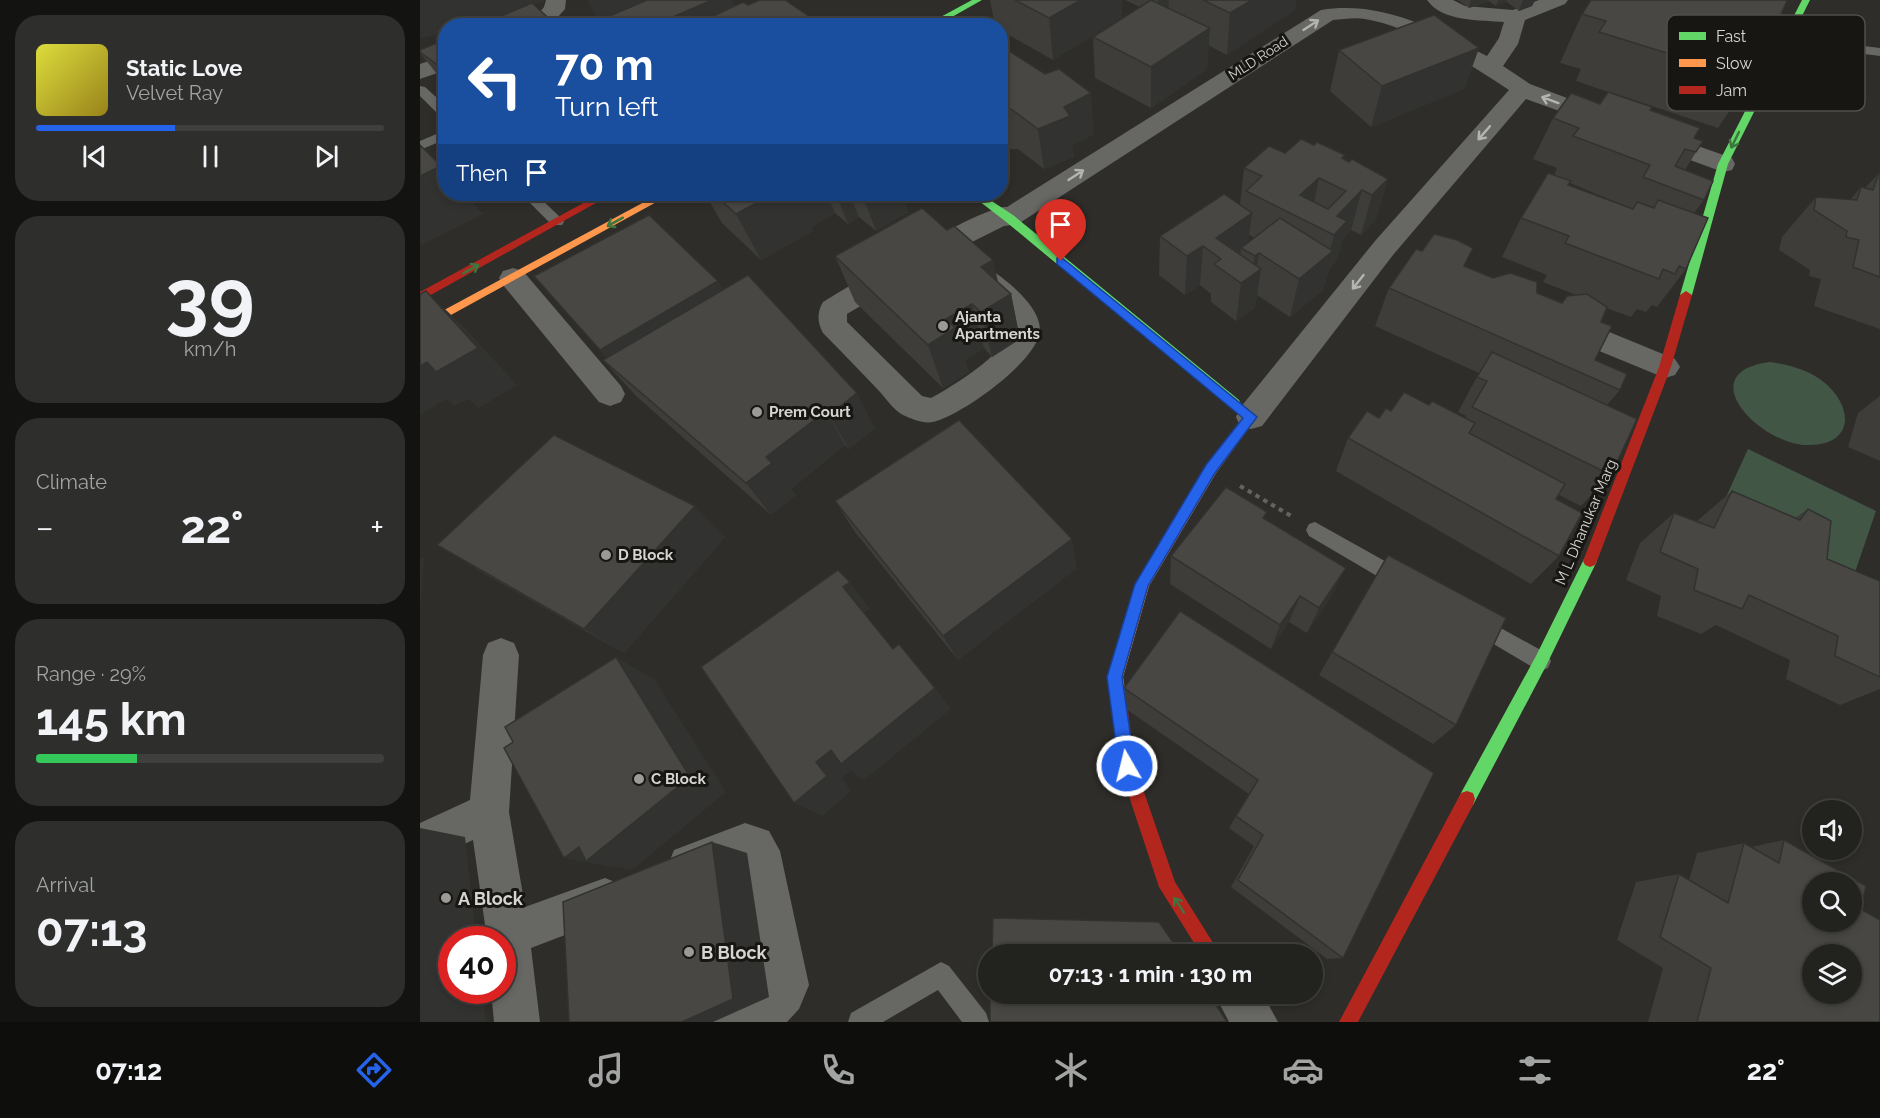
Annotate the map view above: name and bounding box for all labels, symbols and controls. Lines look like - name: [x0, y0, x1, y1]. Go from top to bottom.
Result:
- legend: [1667, 15, 1865, 111]
- one-way arrow: [1302, 18, 1319, 30]
- text: Fast: [1716, 27, 1747, 46]
- street label: MLD Road: [1225, 33, 1291, 83]
- text: 70 m: [555, 41, 654, 90]
- icon: left: [456, 42, 534, 120]
- text: Slow: [1716, 54, 1752, 73]
- text: Static Love: [126, 55, 243, 81]
- text: Velvet Ray: [126, 81, 223, 105]
- text: Jam: [1716, 81, 1747, 100]
- text: Turn left: [555, 91, 658, 122]
- one-way arrow: [1541, 93, 1560, 104]
- one-way arrow: [1477, 125, 1491, 140]
- one-way arrow: [1728, 130, 1740, 148]
- icon: previous: [78, 140, 111, 173]
- icon: pause: [194, 140, 227, 173]
- icon: next: [310, 140, 343, 173]
- icon: arrive: [520, 156, 553, 189]
- text: Then: [456, 160, 508, 186]
- one-way arrow: [1067, 169, 1084, 181]
- pin: [1035, 199, 1086, 261]
- icon: arrive: [1044, 208, 1077, 241]
- one-way arrow: [606, 217, 624, 228]
- text: 39: [165, 252, 255, 343]
- one-way arrow: [462, 263, 479, 275]
- one-way arrow: [1351, 274, 1364, 290]
- place label: Ajanta Apartments: [955, 308, 1040, 343]
- marker: Ajanta Apartments: [936, 319, 950, 333]
- text: km/h: [184, 337, 236, 361]
- place label: Prem Court: [769, 403, 851, 421]
- marker: Prem Court: [750, 405, 764, 419]
- street label: M L Dhanukar Marg: [1551, 456, 1621, 588]
- text: Climate: [36, 470, 107, 494]
- text: 22°: [180, 501, 244, 554]
- text: −: [36, 508, 54, 547]
- text: +: [370, 508, 384, 547]
- place label: D Block: [618, 546, 674, 564]
- marker: D Block: [599, 548, 613, 562]
- text: Range · 29%: [36, 662, 146, 686]
- text: 145 km: [36, 693, 187, 746]
- position arrow: [1095, 734, 1159, 798]
- place label: C Block: [651, 770, 706, 788]
- marker: C Block: [632, 772, 646, 786]
- map controls: [1802, 800, 1862, 1004]
- button: sound: [1802, 800, 1862, 860]
- button: search: [1802, 872, 1862, 932]
- text: Arrival: [36, 873, 95, 897]
- place label: A Block: [458, 888, 524, 909]
- marker: A Block: [439, 891, 453, 905]
- one-way arrow: [1173, 897, 1185, 914]
- text: 07:13: [36, 904, 147, 957]
- speed limit sign: 40: [438, 926, 516, 1004]
- place label: B Block: [701, 942, 768, 963]
- button: layers: [1802, 944, 1862, 1004]
- marker: B Block: [682, 945, 696, 959]
- text: 07:13 · 1 min · 130 m: [1049, 961, 1252, 987]
- icon: directions: [353, 1049, 395, 1091]
- icon: music: [585, 1049, 627, 1091]
- icon: phone: [817, 1049, 859, 1091]
- icon: climate: [1050, 1049, 1092, 1091]
- icon: car: [1282, 1049, 1324, 1091]
- icon: filters: [1514, 1049, 1556, 1091]
- text: 07:12: [95, 1055, 162, 1086]
- text: 22°: [1747, 1055, 1785, 1086]

